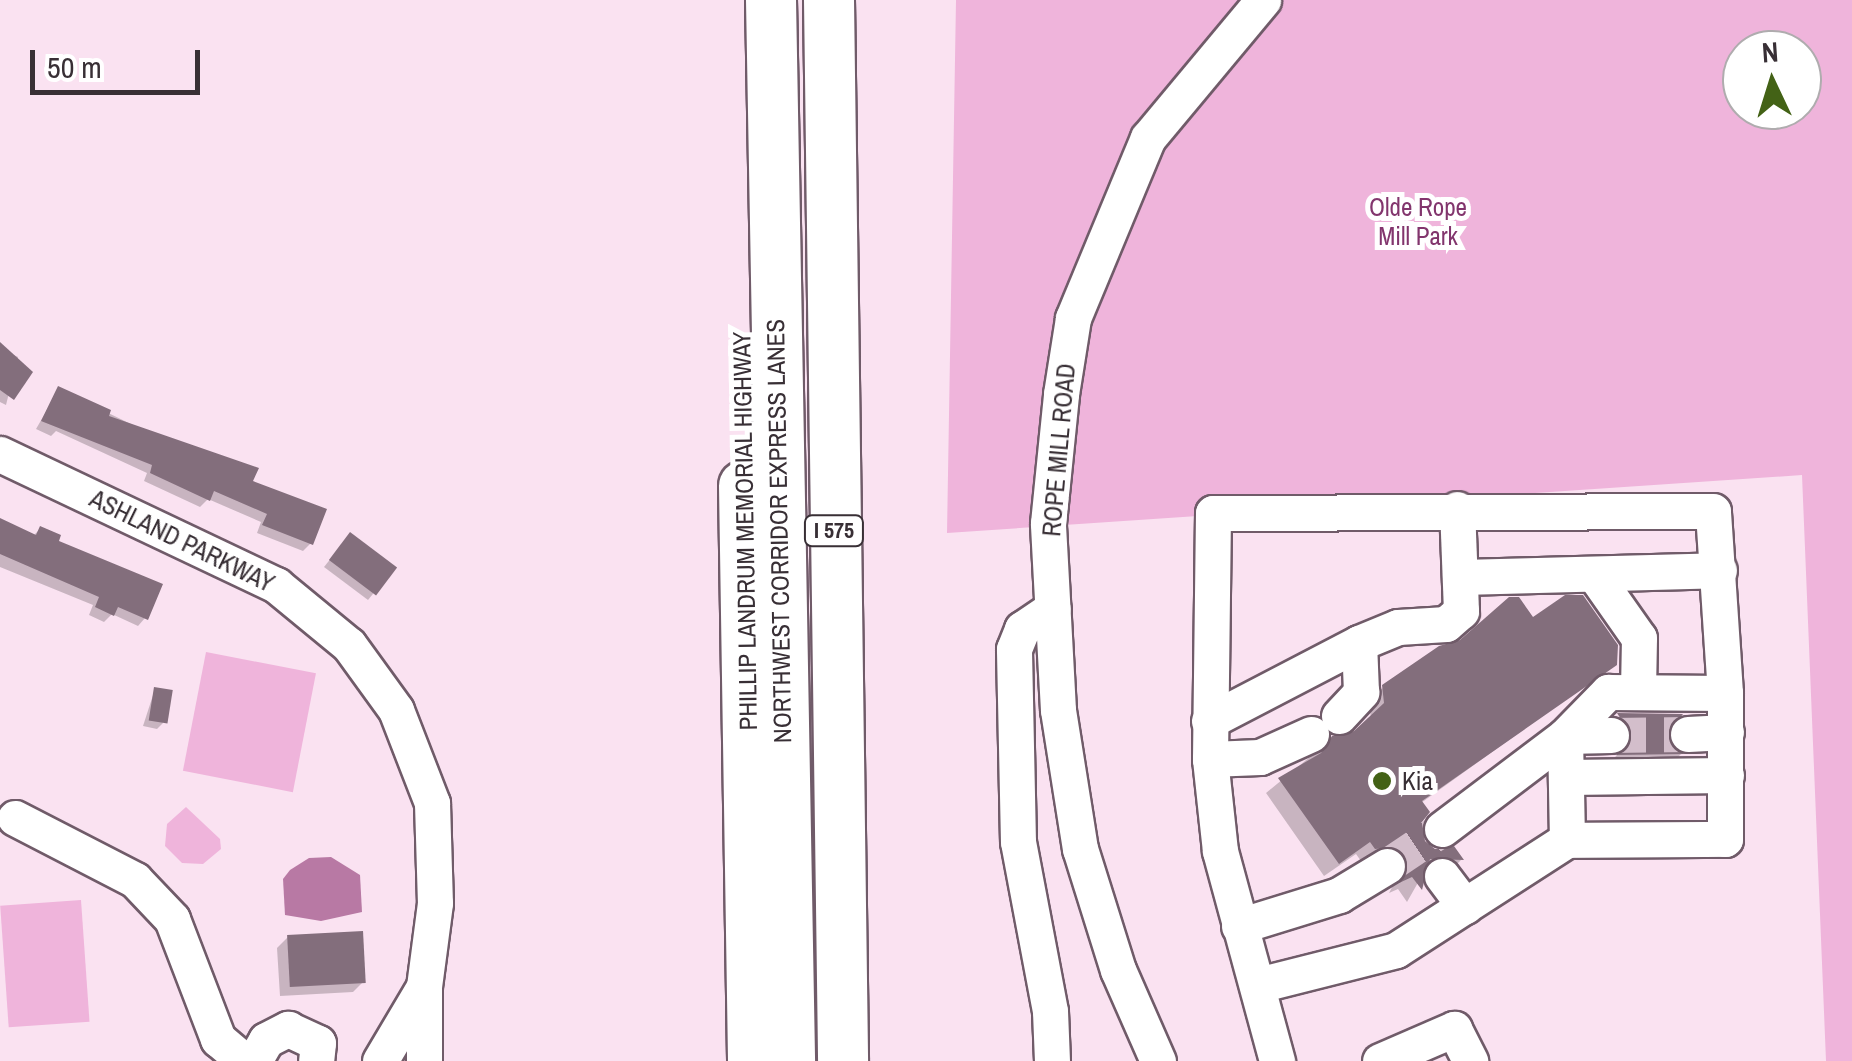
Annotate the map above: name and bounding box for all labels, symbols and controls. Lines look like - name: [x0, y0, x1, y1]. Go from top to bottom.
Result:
- scale bar: [35, 30, 205, 92]
- north arrow: [1722, 30, 1822, 130]
- text: N: [1760, 33, 1780, 72]
- text: 50 m: [47, 47, 102, 87]
- park label: Olde Rope Mill Park: [1369, 193, 1467, 252]
- street label: NORTHWEST CORRIDOR EXPRESS LANES: [760, 319, 798, 743]
- street label: PHILLIP LANDRUM MEMORIAL HIGHWAY: [727, 331, 763, 731]
- street label: ROPE MILL ROAD: [1036, 362, 1082, 538]
- street label: ASHLAND PARKWAY: [85, 483, 279, 599]
- road number: I 575: [802, 514, 866, 548]
- place label: Kia: [1402, 766, 1433, 796]
- marker: Kia: [1371, 770, 1393, 792]

